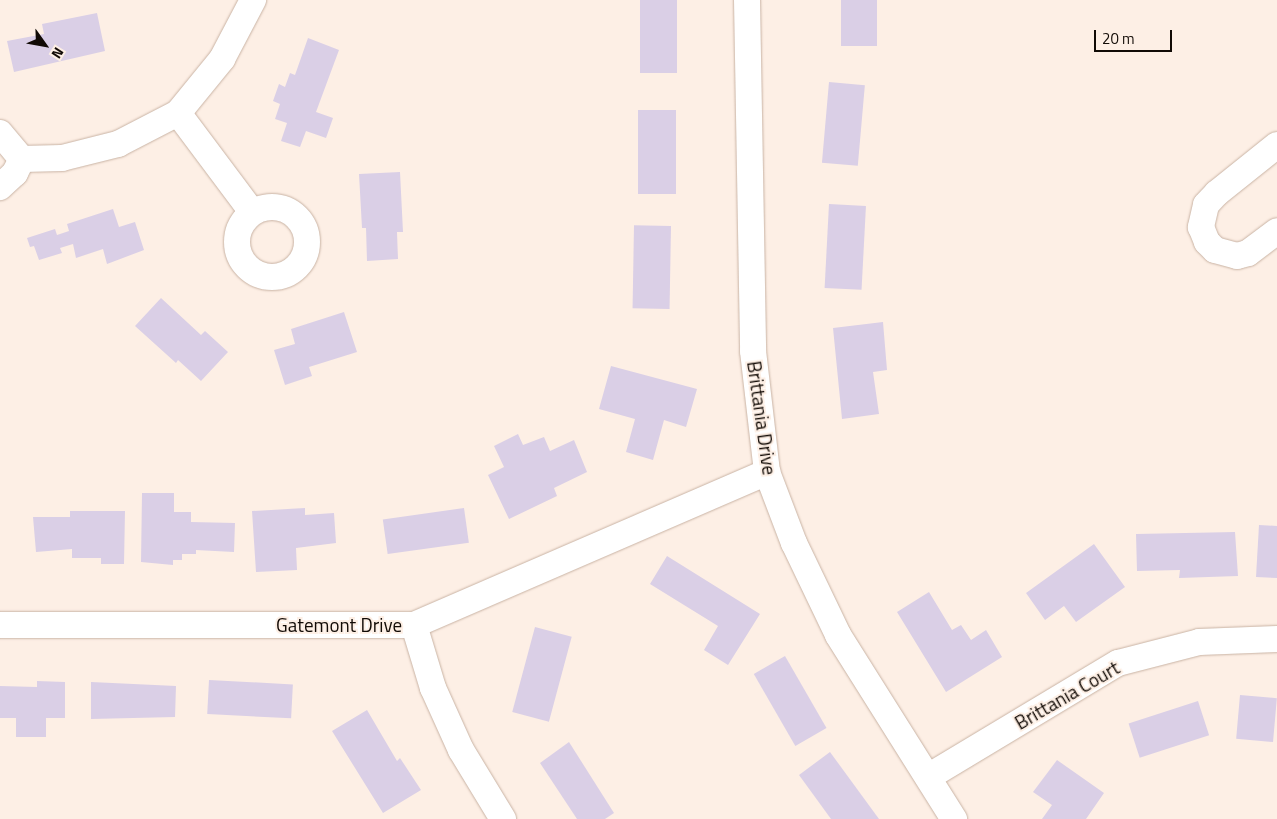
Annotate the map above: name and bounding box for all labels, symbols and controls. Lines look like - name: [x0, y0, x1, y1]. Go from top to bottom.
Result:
- north arrow: [20, 20, 70, 70]
- scale bar: [1097, 20, 1174, 52]
- text: 20 m: [1102, 27, 1135, 50]
- text: N: [47, 44, 70, 63]
- street label: Brittania Drive: [743, 360, 781, 476]
- street label: Gatemont Drive: [276, 614, 402, 636]
- street label: Brittania Court: [1011, 656, 1123, 734]

